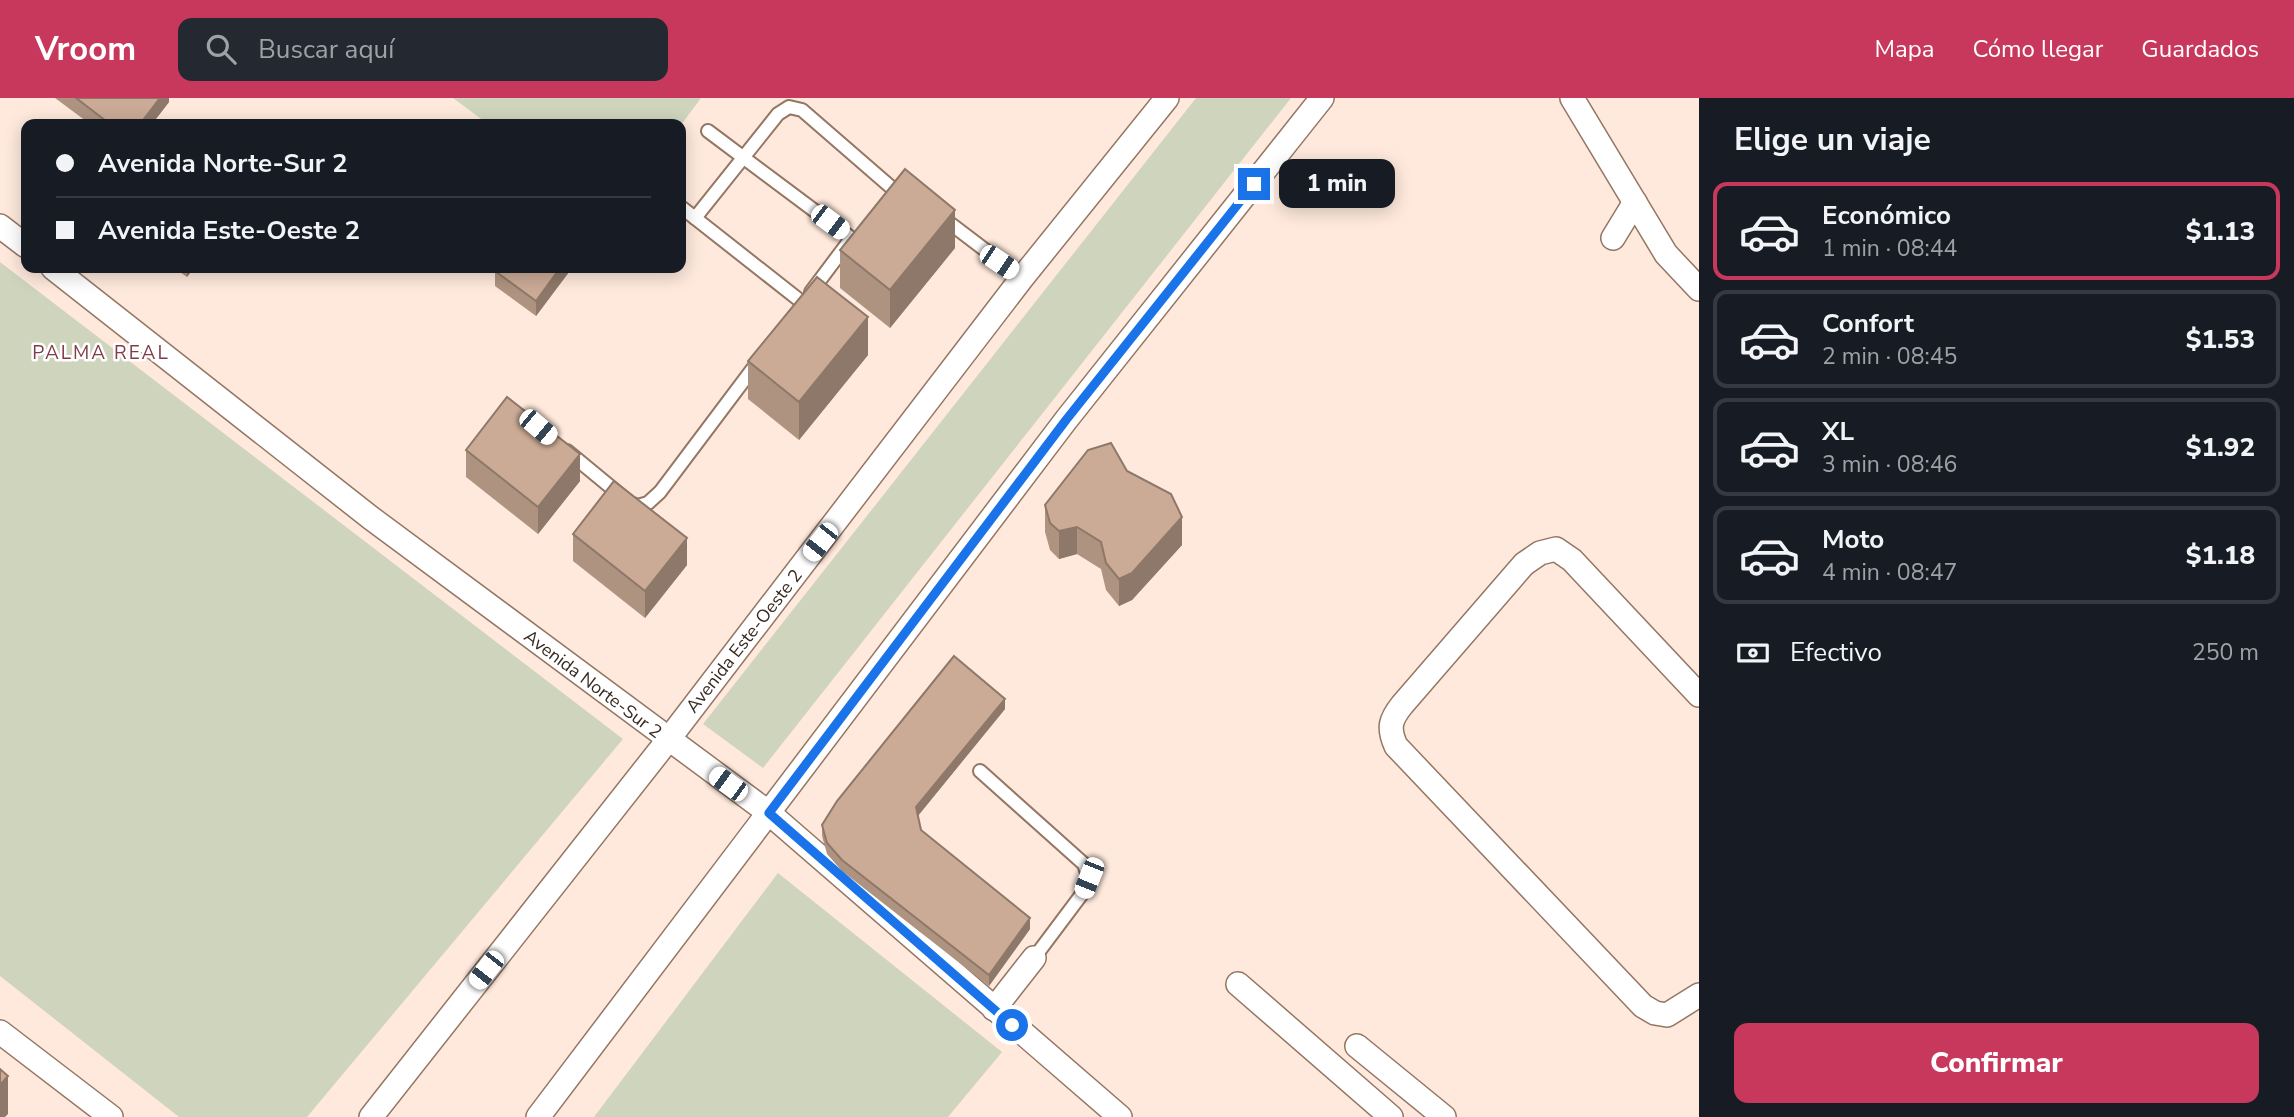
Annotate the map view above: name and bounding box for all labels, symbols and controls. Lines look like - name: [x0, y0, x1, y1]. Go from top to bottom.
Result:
- search box: [178, 18, 668, 81]
- text: Vroom: [35, 27, 136, 72]
- icon: search: [202, 30, 240, 68]
- text: Buscar aquí: [258, 32, 394, 67]
- text: Mapa: [1874, 33, 1934, 65]
- text: Cómo llegar: [1972, 33, 2103, 65]
- text: Guardados: [2141, 33, 2259, 65]
- text: Elige un viaje: [1734, 118, 1931, 161]
- text: Avenida Norte-Sur 2: [98, 146, 348, 181]
- callout: 1 min: [1278, 160, 1394, 208]
- route end: [1238, 168, 1270, 200]
- text: 1 min: [1307, 168, 1367, 199]
- text: Económico: [1822, 198, 1951, 233]
- icon: car: [1738, 200, 1801, 263]
- car: [807, 201, 854, 243]
- text: Avenida Este-Oeste 2: [98, 213, 360, 248]
- text: $1.13: [2186, 214, 2255, 249]
- text: 1 min · 08:44: [1822, 233, 1957, 264]
- car: [976, 242, 1023, 282]
- text: Confort: [1822, 306, 1914, 341]
- icon: car: [1738, 308, 1801, 371]
- text: $1.53: [2186, 322, 2255, 357]
- district label: PALMA REAL: [32, 340, 170, 366]
- text: 2 min · 08:45: [1822, 341, 1957, 372]
- car: [516, 405, 561, 449]
- text: XL: [1822, 414, 1854, 449]
- icon: car: [1738, 416, 1801, 479]
- text: $1.92: [2186, 430, 2255, 465]
- text: 3 min · 08:46: [1822, 449, 1957, 480]
- car: [799, 519, 842, 565]
- text: Moto: [1822, 522, 1884, 557]
- icon: car: [1738, 524, 1801, 587]
- text: $1.18: [2186, 538, 2255, 573]
- text: 4 min · 08:47: [1822, 557, 1957, 588]
- street label: Avenida Este-Oeste 2: [680, 564, 808, 718]
- street label: Avenida Norte-Sur 2: [519, 624, 667, 744]
- icon: cash: [1734, 634, 1772, 672]
- text: Efectivo: [1790, 635, 1882, 670]
- text: 250 m: [2192, 637, 2259, 668]
- car: [705, 763, 752, 805]
- car: [1072, 855, 1107, 901]
- car: [465, 947, 508, 993]
- route start: [996, 1009, 1028, 1041]
- button: Confirmar: [1734, 1023, 2259, 1103]

